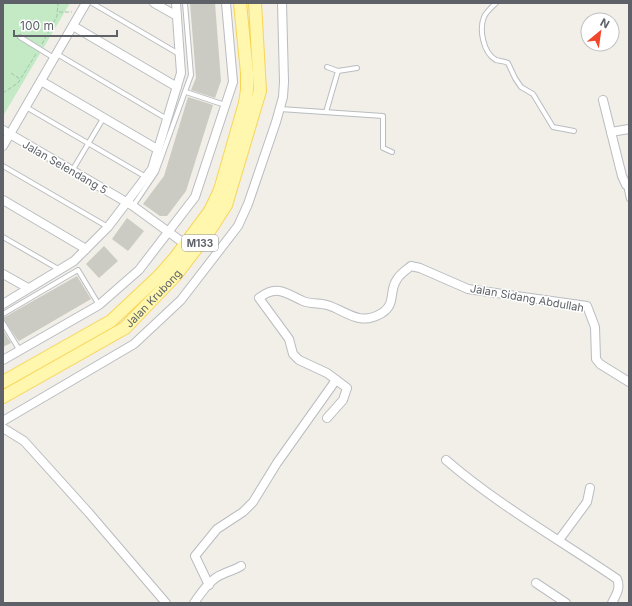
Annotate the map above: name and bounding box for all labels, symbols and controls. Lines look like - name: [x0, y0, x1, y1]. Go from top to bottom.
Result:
- scale bar: [14, 12, 117, 38]
- north arrow: [580, 12, 620, 52]
- text: N: [598, 15, 612, 31]
- text: 100 m: [20, 18, 54, 33]
- street label: Jalan Selendang 5: [20, 137, 110, 197]
- road number: M133: [182, 235, 218, 251]
- street label: Jalan Krubong: [122, 267, 185, 331]
- street label: Jalan Sidang Abdullah: [469, 281, 585, 315]

